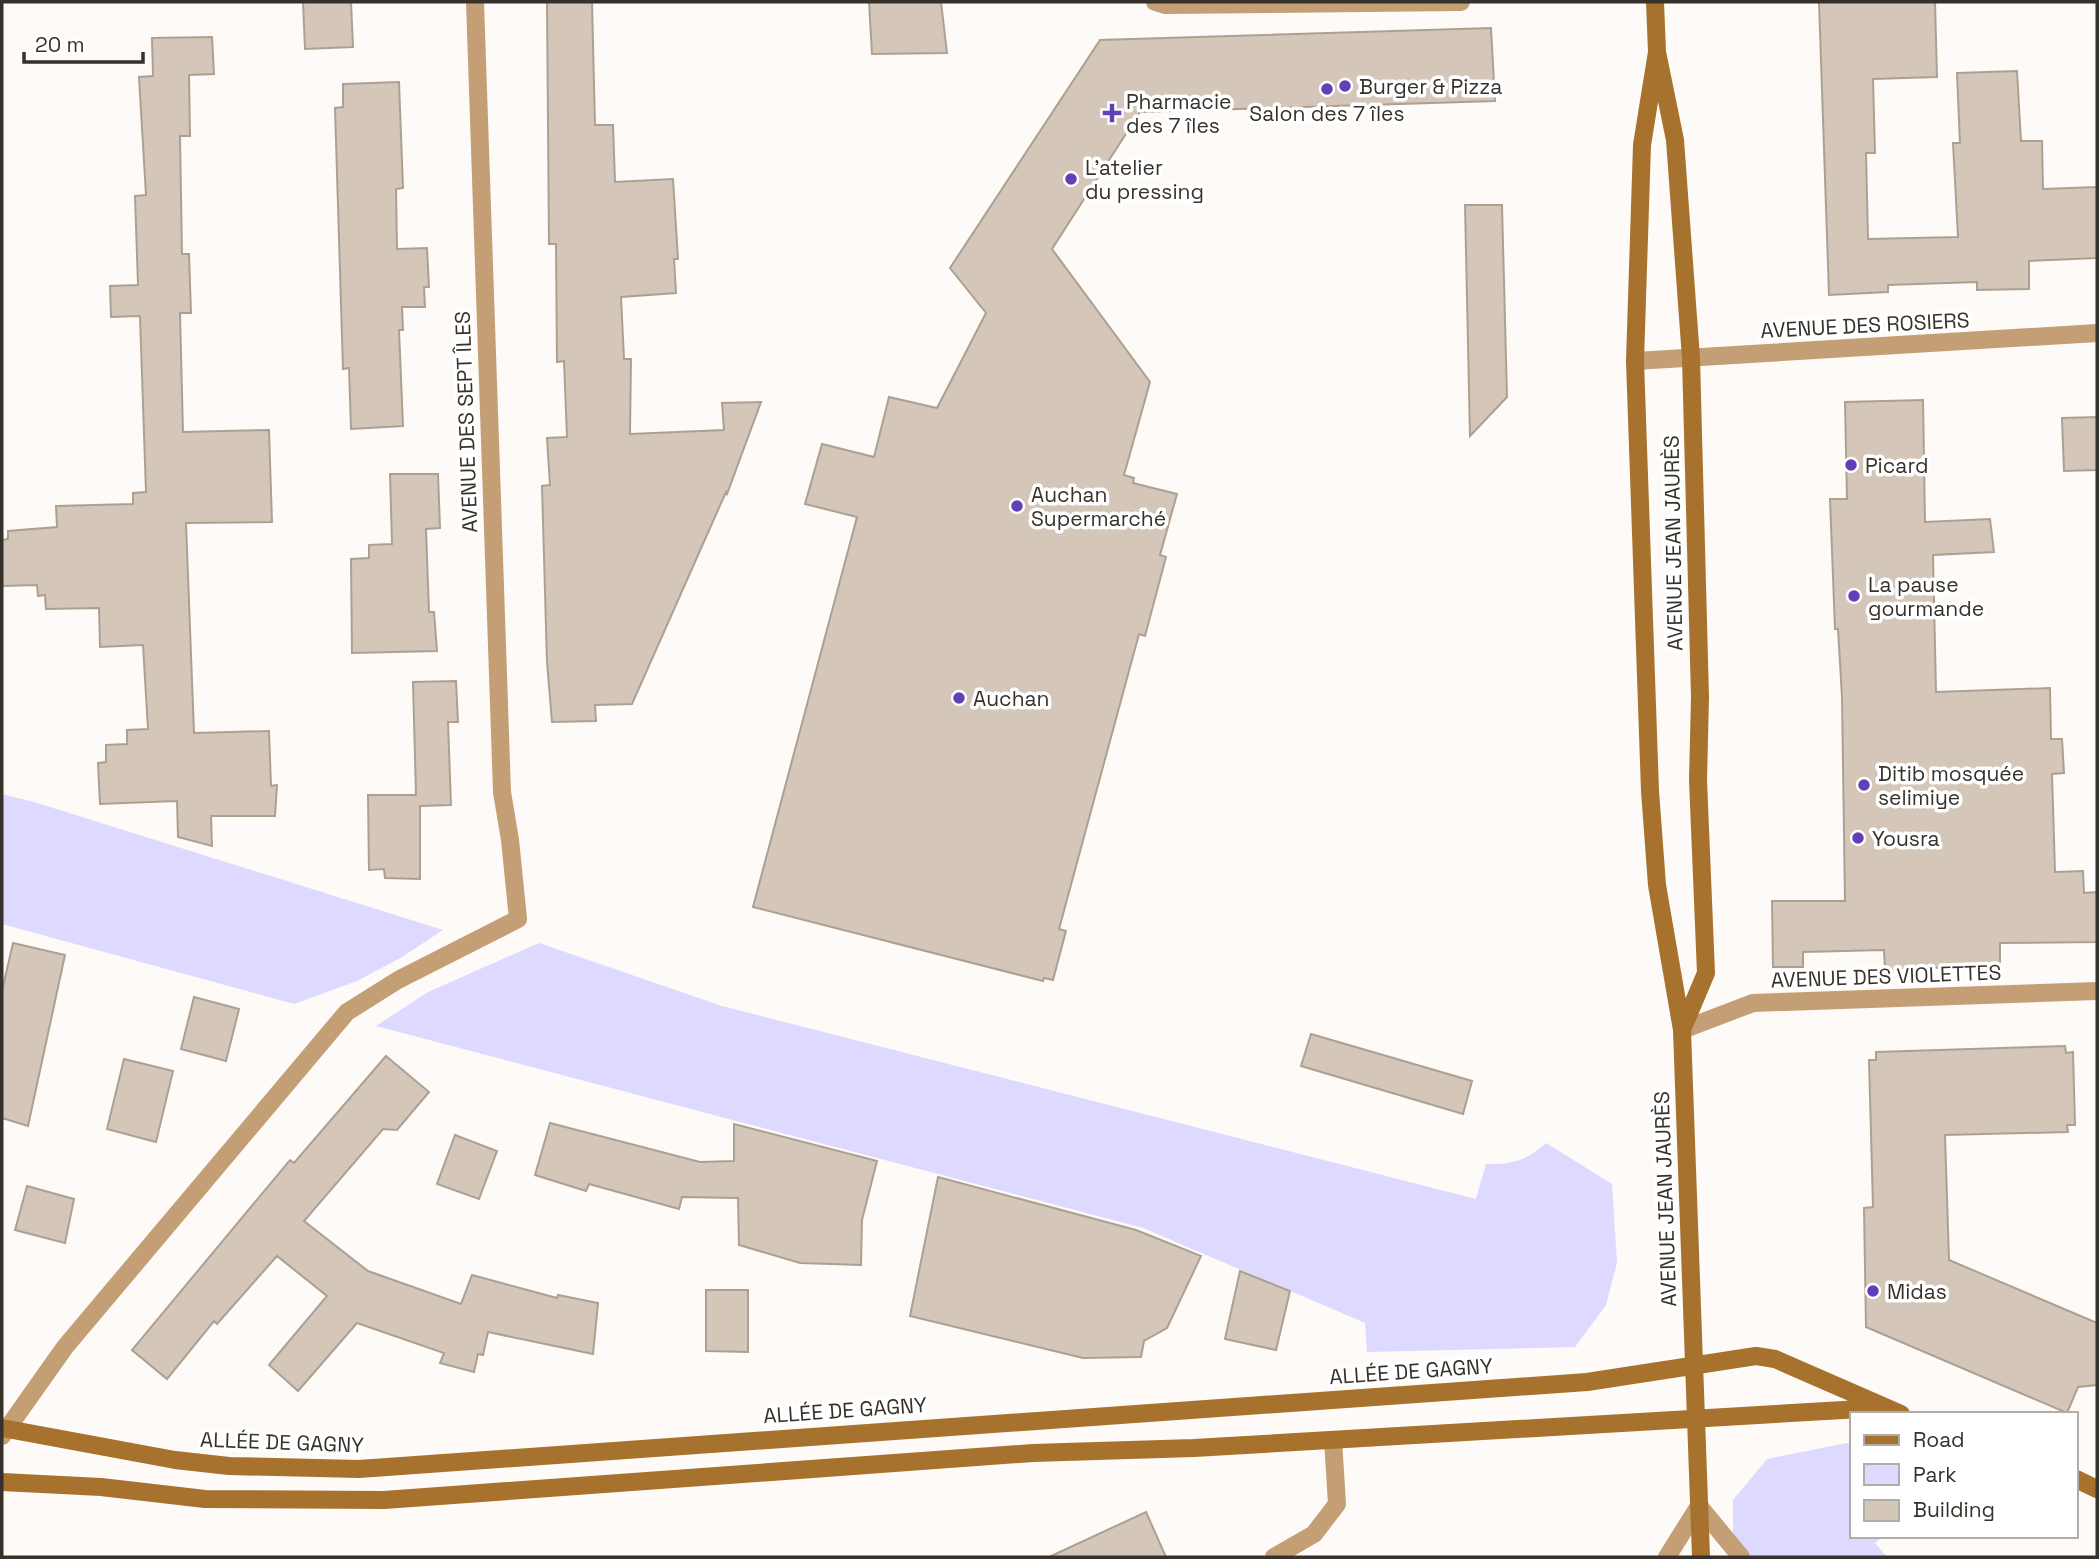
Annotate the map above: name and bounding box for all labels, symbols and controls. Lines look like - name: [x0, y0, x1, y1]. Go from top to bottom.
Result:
- scale bar: [24, 21, 144, 65]
- text: 20 m: [35, 31, 85, 58]
- place label: Burger & Pizza: [1359, 73, 1502, 100]
- marker: Burger & Pizza: [1337, 78, 1353, 94]
- marker: Salon des 7 îles: [1319, 81, 1335, 97]
- place label: Pharmacie des 7 îles: [1126, 88, 1231, 139]
- place label: Salon des 7 îles: [1249, 100, 1405, 127]
- marker: Pharmacie des 7 îles: [1104, 105, 1120, 121]
- place label: L'atelier du pressing: [1085, 154, 1204, 205]
- marker: L'atelier du pressing: [1063, 171, 1079, 187]
- street label: AVENUE DES ROSIERS: [1760, 306, 1970, 344]
- street label: AVENUE DES SEPT ÎLES: [449, 311, 483, 533]
- street label: AVENUE JEAN JAURÈS: [1658, 435, 1688, 651]
- place label: Picard: [1865, 452, 1928, 479]
- marker: Picard: [1843, 457, 1859, 473]
- place label: Auchan Supermarché: [1031, 481, 1166, 532]
- marker: Auchan Supermarché: [1009, 498, 1025, 514]
- place label: La pause gourmande: [1868, 571, 1984, 622]
- marker: La pause gourmande: [1846, 588, 1862, 604]
- place label: Auchan: [973, 685, 1049, 712]
- marker: Auchan: [951, 690, 967, 706]
- place label: Ditib mosquée selimiye: [1878, 760, 2024, 811]
- marker: Ditib mosquée selimiye: [1856, 777, 1872, 793]
- place label: Yousra: [1872, 825, 1940, 852]
- marker: Yousra: [1850, 830, 1866, 846]
- street label: AVENUE DES VIOLETTES: [1770, 958, 2002, 994]
- street label: AVENUE JEAN JAURÈS: [1648, 1091, 1682, 1307]
- place label: Midas: [1887, 1278, 1947, 1305]
- marker: Midas: [1865, 1283, 1881, 1299]
- street label: ALLÉE DE GAGNY: [1328, 1352, 1494, 1390]
- street label: ALLÉE DE GAGNY: [762, 1391, 928, 1429]
- legend: [1850, 1412, 2078, 1538]
- street label: ALLÉE DE GAGNY: [200, 1426, 365, 1458]
- text: Road: [1913, 1426, 1965, 1453]
- text: Park: [1913, 1461, 1957, 1488]
- text: Building: [1913, 1496, 1995, 1523]

